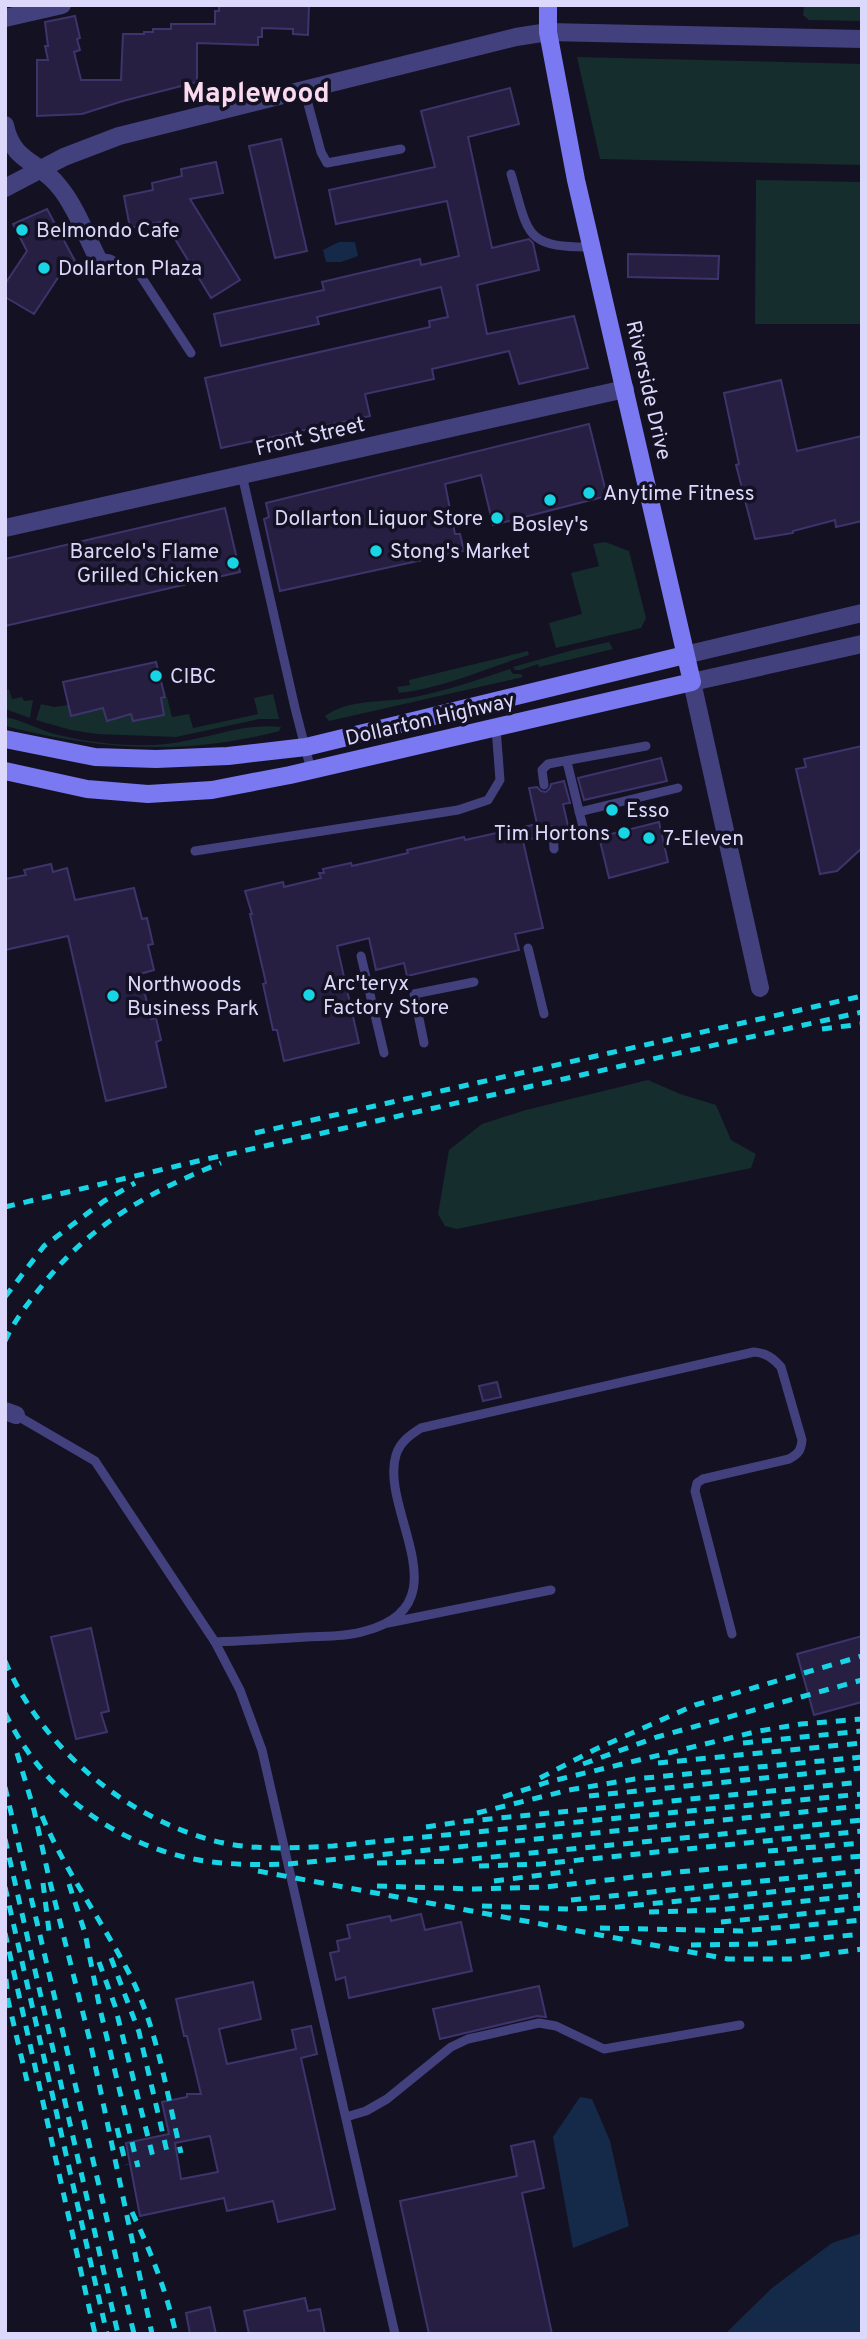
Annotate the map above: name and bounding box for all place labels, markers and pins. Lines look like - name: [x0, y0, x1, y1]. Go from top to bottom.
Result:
- place label: Belmondo Cafe: [36, 218, 179, 245]
- marker: Belmondo Cafe: [14, 222, 30, 238]
- place label: Dollarton Plaza: [58, 256, 202, 283]
- marker: Dollarton Plaza: [36, 260, 52, 276]
- place label: Anytime Fitness: [603, 481, 755, 508]
- marker: Anytime Fitness: [581, 485, 597, 501]
- marker: Bosley's: [542, 492, 558, 508]
- place label: Dollarton Liquor Store: [274, 506, 483, 533]
- marker: Dollarton Liquor Store: [489, 510, 505, 526]
- place label: Bosley's: [511, 512, 589, 539]
- place label: Barcelo's Flame Grilled Chicken: [70, 539, 219, 590]
- place label: Stong's Market: [390, 539, 530, 566]
- marker: Stong's Market: [368, 543, 384, 559]
- marker: Barcelo's Flame Grilled Chicken: [225, 555, 241, 571]
- place label: CIBC: [170, 664, 216, 691]
- marker: CIBC: [148, 668, 164, 684]
- place label: Esso: [626, 798, 669, 825]
- marker: Esso: [604, 802, 620, 818]
- place label: Tim Hortons: [494, 821, 610, 848]
- marker: Tim Hortons: [616, 825, 632, 841]
- place label: 7-Eleven: [663, 826, 744, 853]
- marker: 7-Eleven: [641, 830, 657, 846]
- place label: Arc'teryx Factory Store: [323, 971, 449, 1022]
- place label: Northwoods Business Park: [127, 972, 259, 1023]
- marker: Arc'teryx Factory Store: [301, 987, 317, 1003]
- marker: Northwoods Business Park: [105, 988, 121, 1004]

